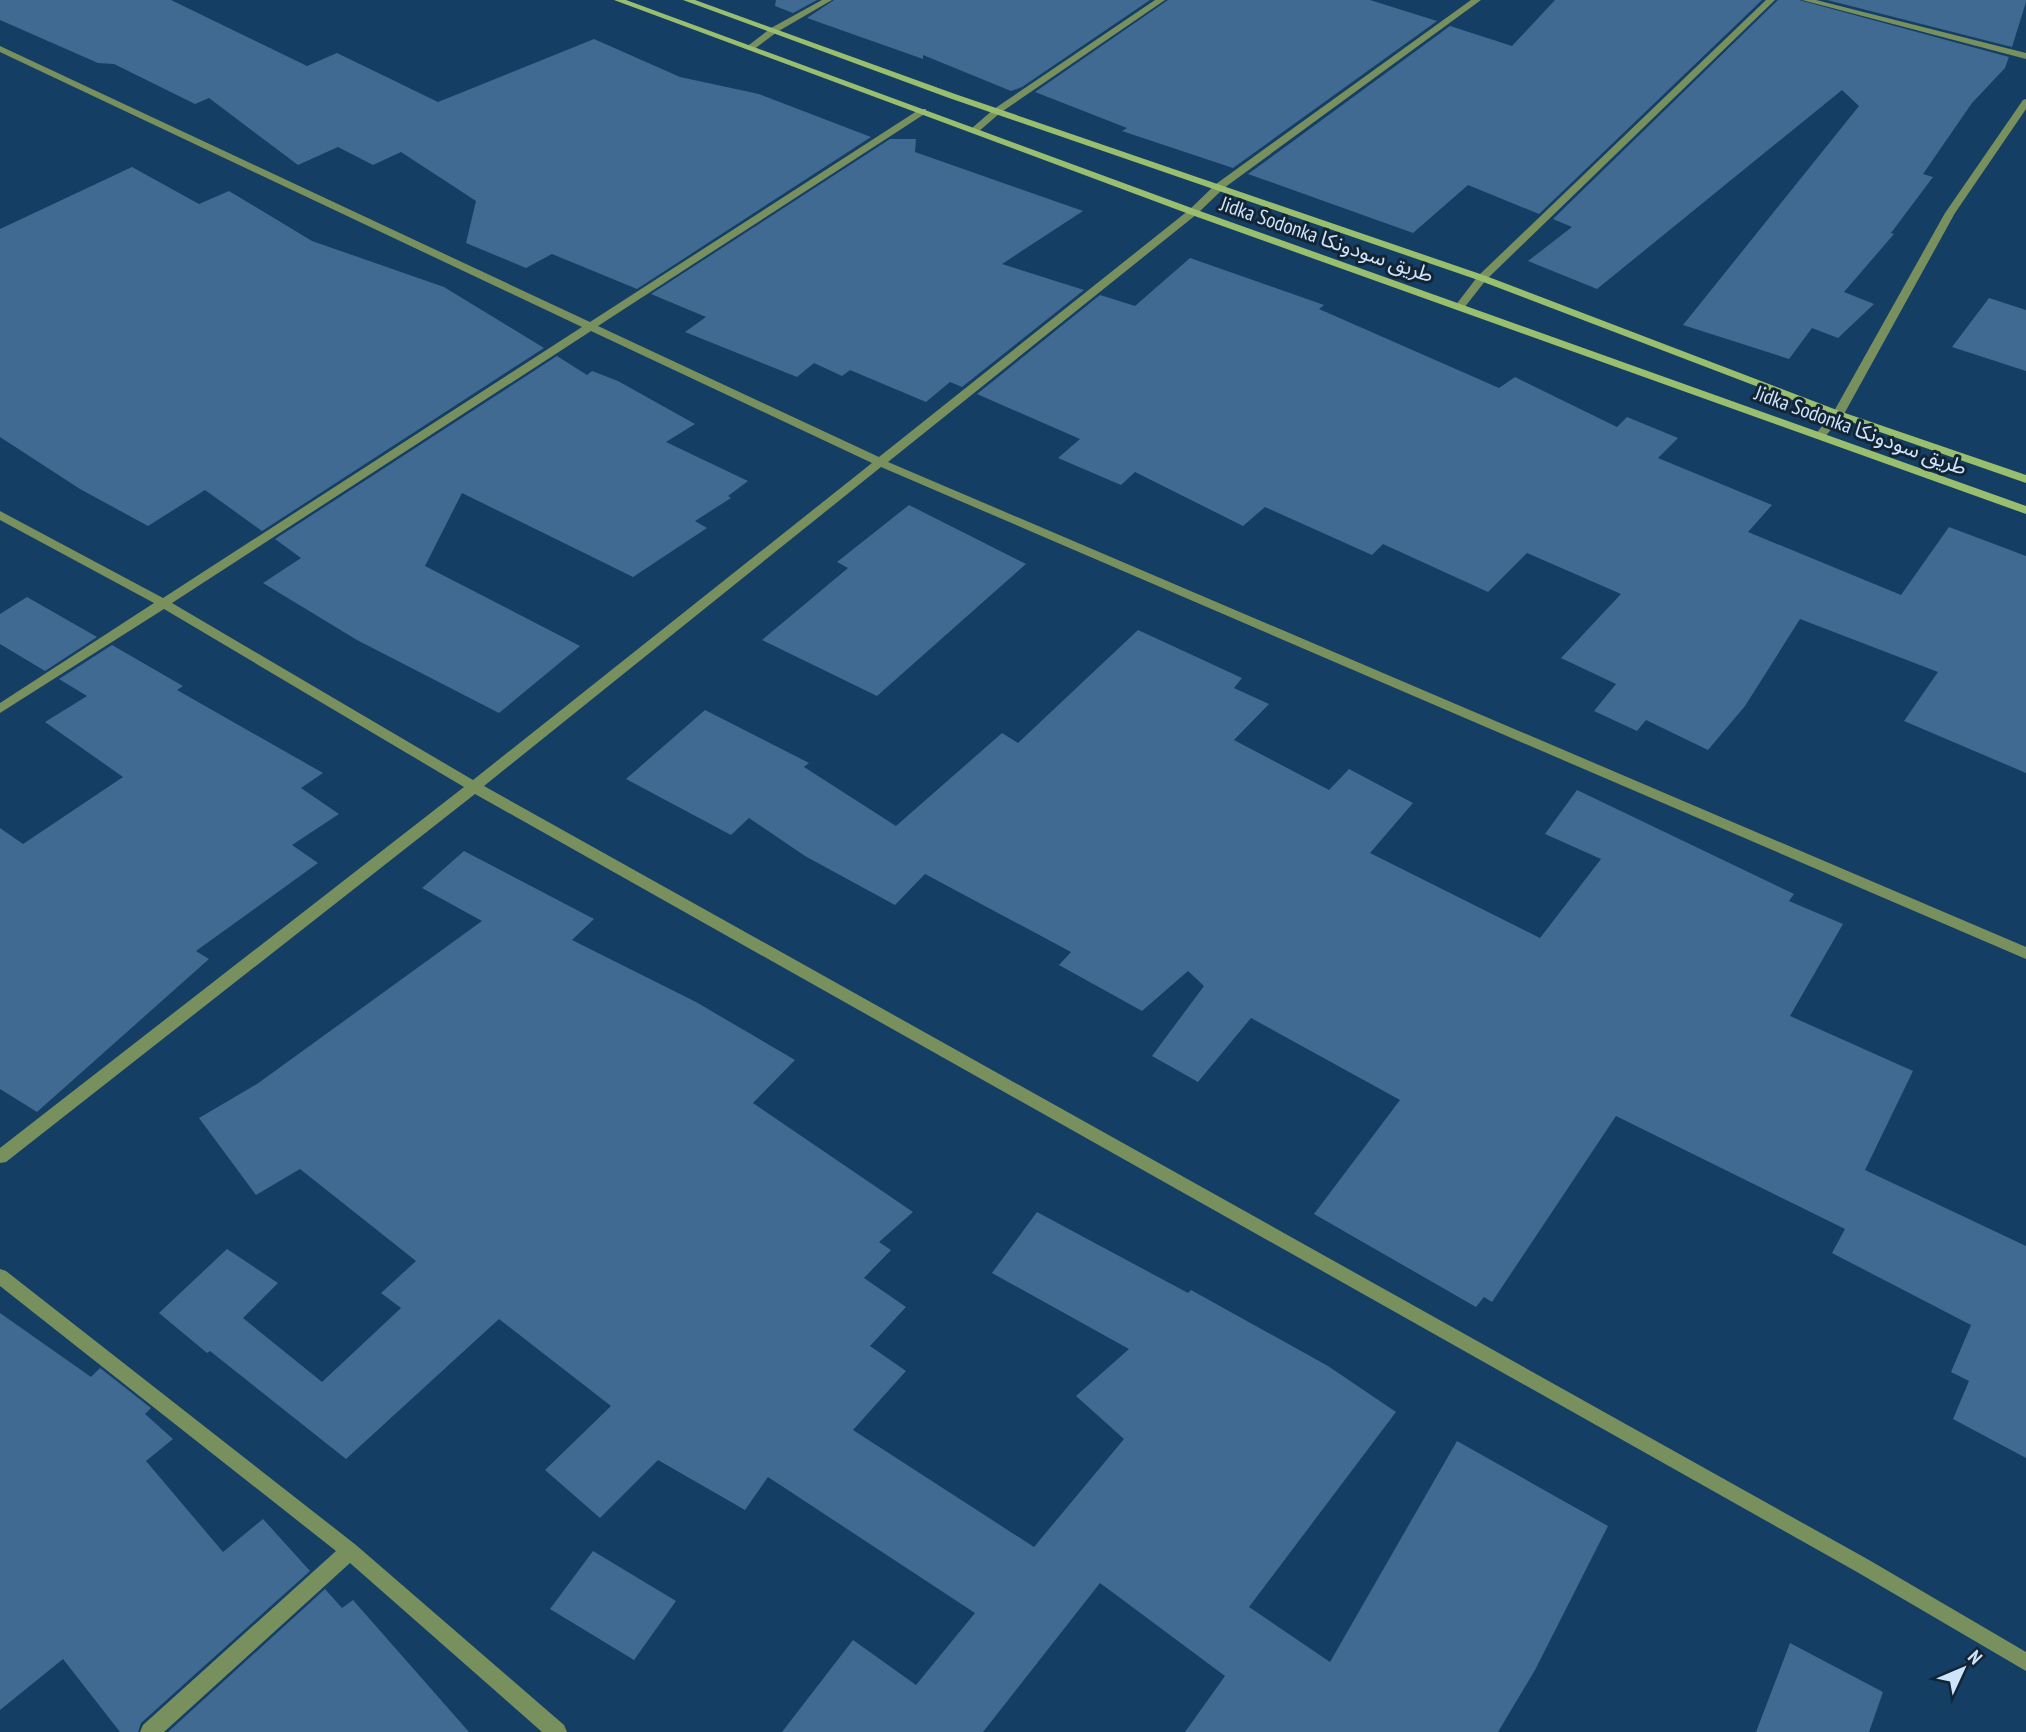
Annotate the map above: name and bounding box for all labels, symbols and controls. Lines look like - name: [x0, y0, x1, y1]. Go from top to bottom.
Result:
- street label: Jidka Sodonka طريق سودونكا: [1216, 189, 1437, 288]
- street label: Jidka Sodonka طريق سودونكا: [1750, 379, 1971, 481]
- north arrow: [1928, 1634, 1998, 1704]
- text: N: [1963, 1645, 1987, 1669]

